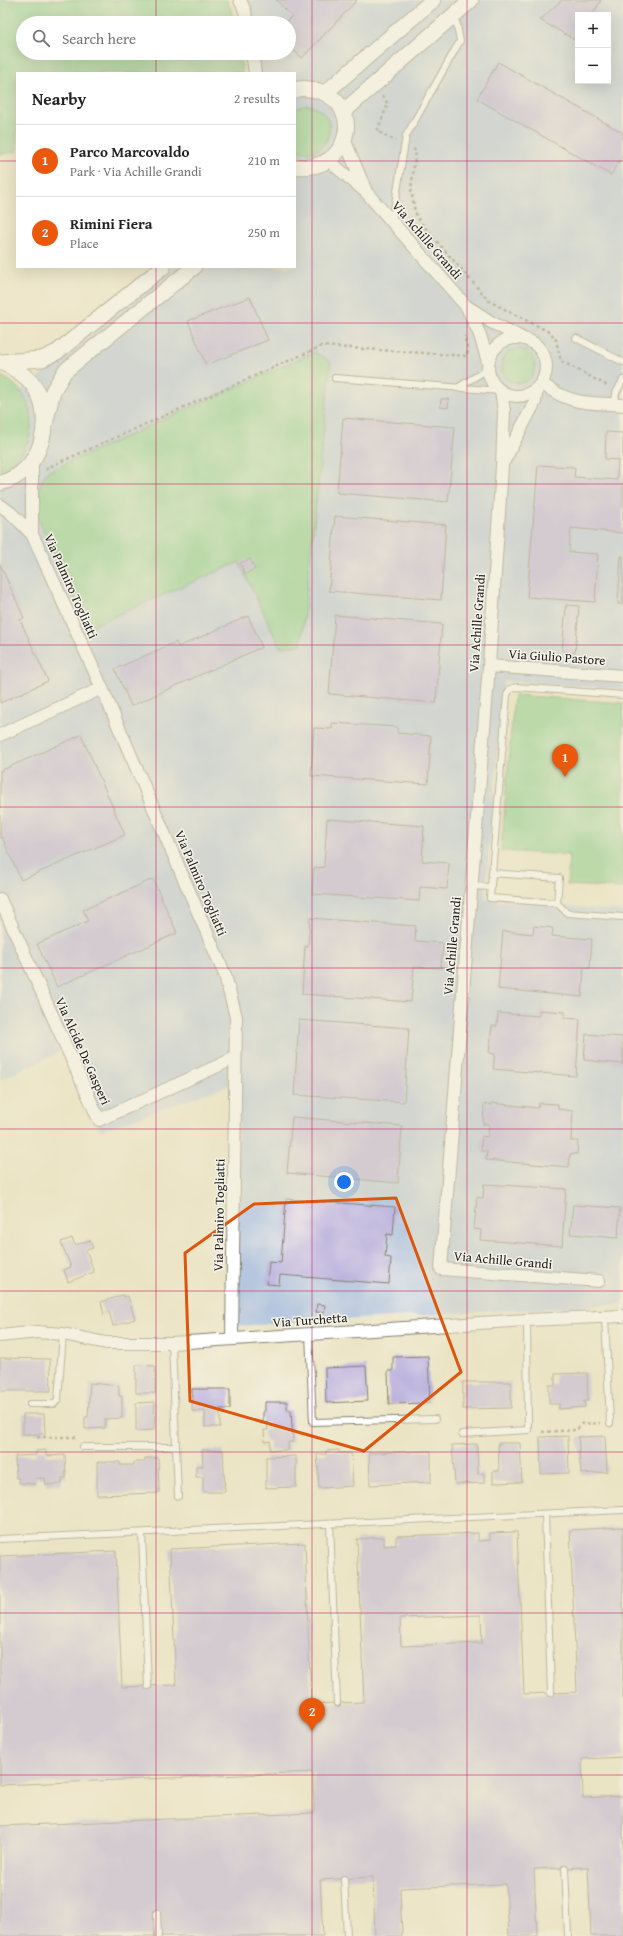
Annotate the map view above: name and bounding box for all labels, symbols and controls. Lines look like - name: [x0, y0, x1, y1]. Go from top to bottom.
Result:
- map controls: [575, 12, 611, 84]
- button: +: [575, 12, 611, 48]
- search box: [16, 16, 296, 60]
- icon: search: [30, 27, 52, 49]
- text: Search here: [62, 28, 136, 49]
- button: −: [575, 48, 611, 84]
- text: Nearby: [32, 86, 86, 111]
- text: 2 results: [234, 89, 280, 108]
- text: Parco Marcovaldo: [70, 141, 189, 162]
- text: 1: [42, 151, 48, 170]
- text: 210 m: [248, 151, 280, 170]
- text: Park · Via Achille Grandi: [70, 162, 202, 181]
- street label: Via Achille Grandi: [387, 196, 467, 284]
- text: Rimini Fiera: [70, 213, 152, 234]
- text: 2: [42, 223, 48, 242]
- text: 250 m: [248, 223, 280, 242]
- text: Place: [70, 234, 99, 253]
- street label: Via Palmiro Togliatti: [39, 530, 103, 642]
- street label: Via Achille Grandi: [464, 573, 490, 673]
- street label: Via Giulio Pastore: [508, 644, 606, 670]
- pin: 1: [552, 744, 578, 777]
- street label: Via Palmiro Togliatti: [170, 827, 232, 939]
- street label: Via Achille Grandi: [438, 896, 466, 996]
- street label: Via Alcide De Gasperi: [51, 994, 115, 1108]
- street label: Via Palmiro Togliatti: [209, 1158, 229, 1272]
- your location: [334, 1172, 354, 1192]
- street label: Via Achille Grandi: [453, 1246, 553, 1274]
- street label: Via Turchetta: [272, 1308, 349, 1332]
- pin: 2: [299, 1698, 325, 1731]

